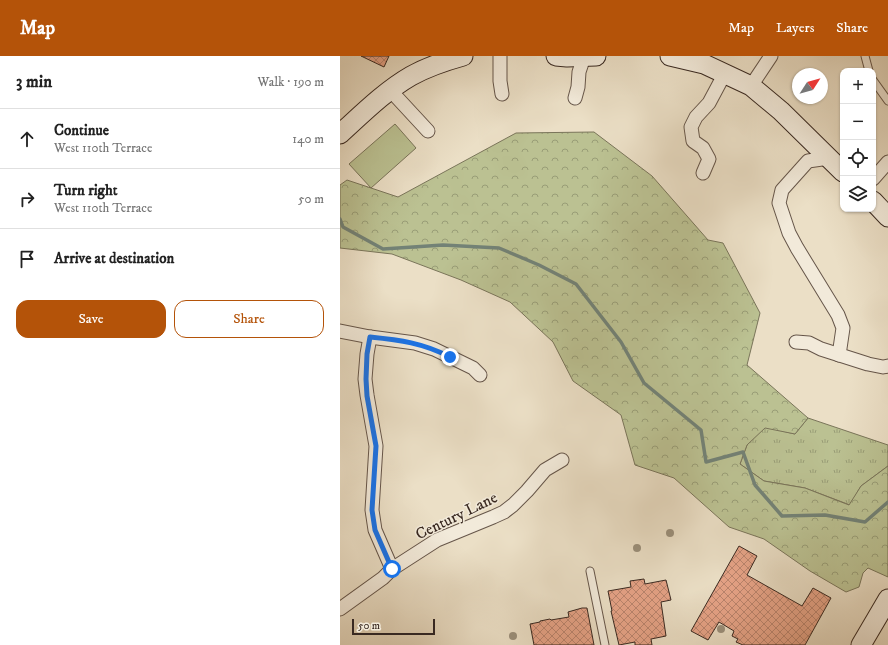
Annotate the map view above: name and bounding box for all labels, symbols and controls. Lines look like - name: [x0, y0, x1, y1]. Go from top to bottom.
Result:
- text: Map: [20, 17, 55, 40]
- text: Map: [728, 19, 754, 37]
- text: Layers: [776, 19, 814, 37]
- text: Share: [836, 19, 868, 37]
- north arrow: [792, 68, 828, 104]
- map controls: [840, 68, 876, 212]
- button: +: [840, 68, 876, 104]
- text: 3 min: [16, 71, 52, 93]
- text: Walk · 190 m: [258, 74, 324, 90]
- button: −: [840, 104, 876, 140]
- text: Continue: [54, 121, 109, 140]
- icon: ahead: [16, 128, 38, 150]
- text: 140 m: [292, 131, 324, 147]
- text: West 110th Terrace: [54, 140, 152, 156]
- button: locate: [840, 140, 876, 176]
- button: layers: [840, 176, 876, 212]
- text: Turn right: [54, 181, 117, 200]
- icon: right: [16, 188, 38, 210]
- text: 50 m: [298, 191, 324, 207]
- text: West 110th Terrace: [54, 200, 152, 216]
- icon: arrive: [16, 248, 38, 270]
- text: Arrive at destination: [54, 249, 174, 268]
- button: Save: [16, 300, 166, 338]
- button: Share: [174, 300, 324, 338]
- route end: [441, 348, 459, 366]
- street label: Century Lane: [412, 487, 501, 544]
- route start: [383, 560, 401, 578]
- scale bar: [352, 617, 435, 636]
- text: 50 m: [358, 619, 380, 633]

